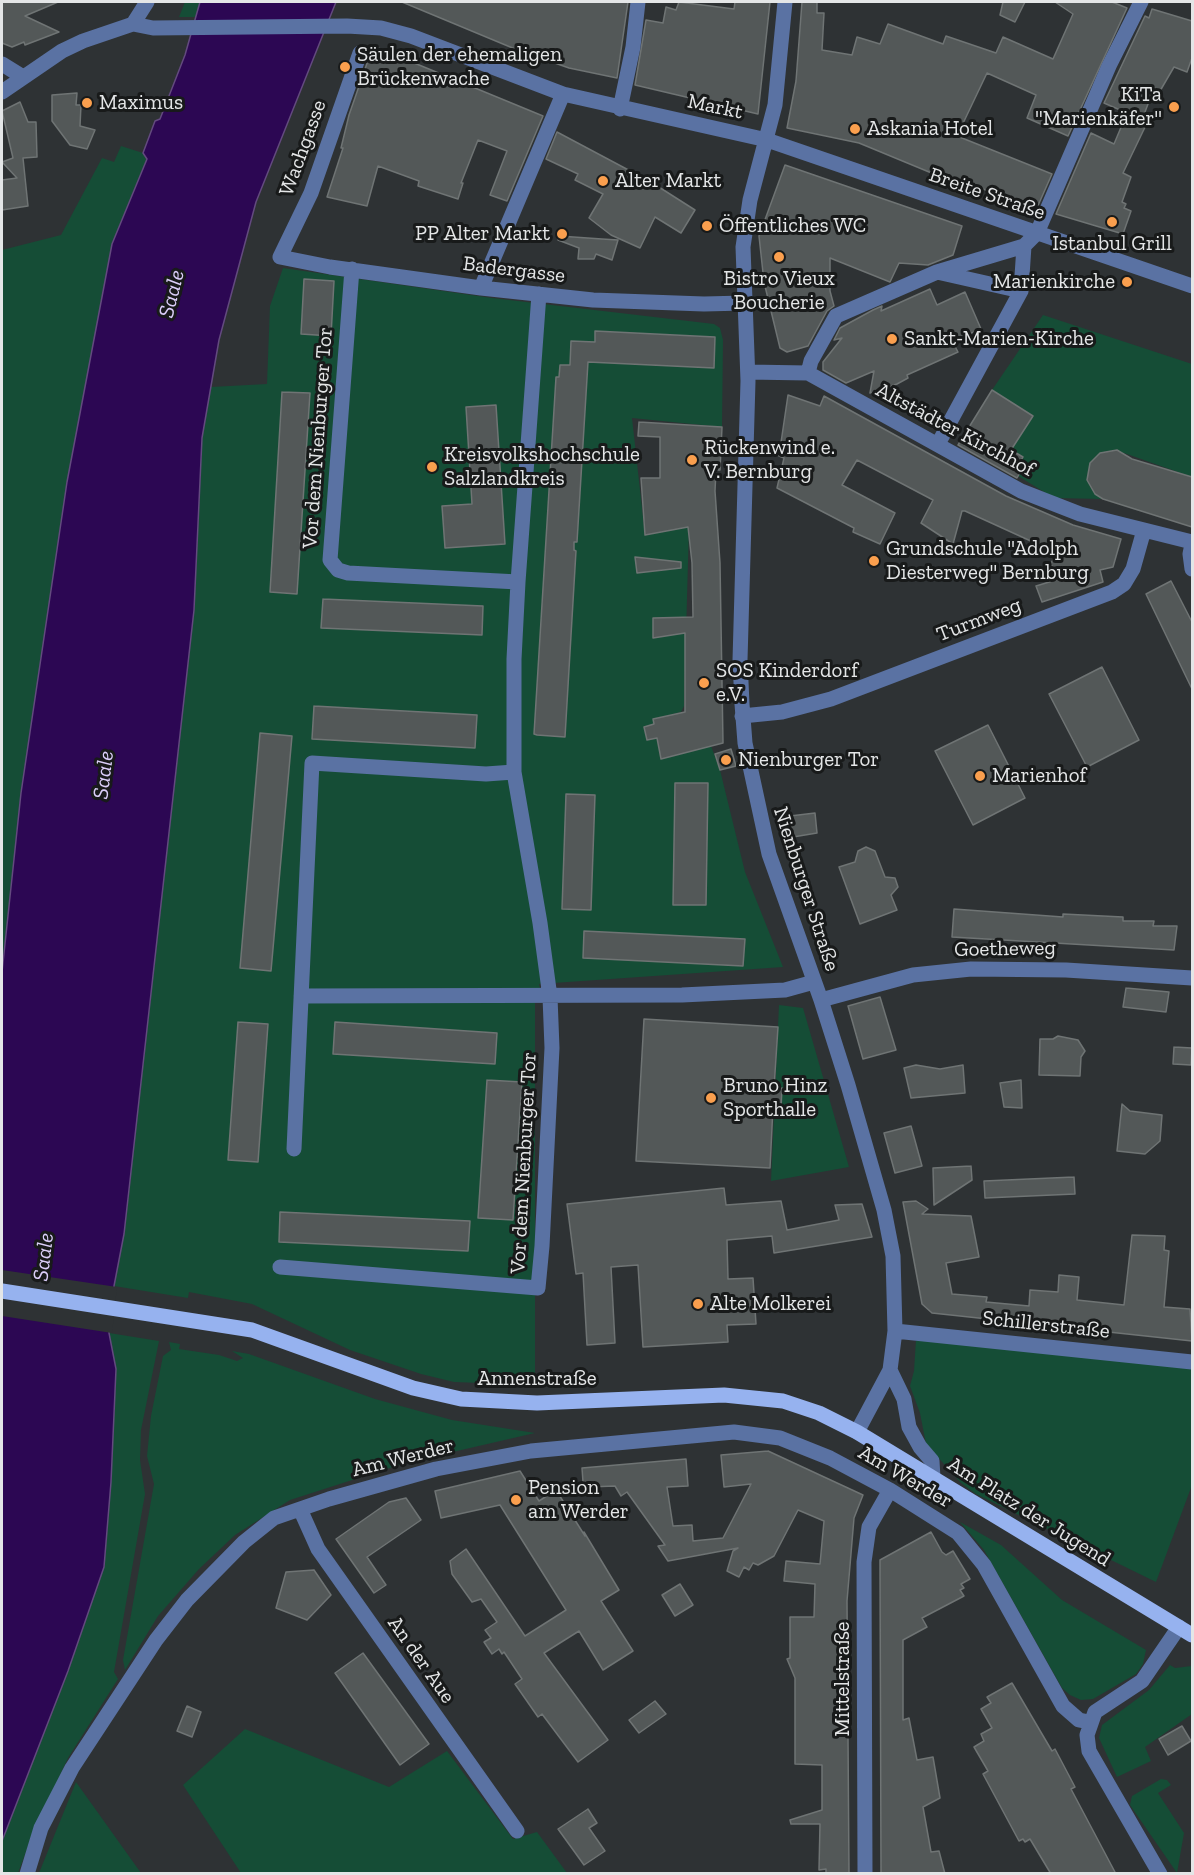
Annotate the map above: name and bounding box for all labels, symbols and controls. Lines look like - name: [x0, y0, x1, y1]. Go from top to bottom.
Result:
- place label: Säulen der ehemaligen Brückenwache: [357, 42, 562, 92]
- marker: Säulen der ehemaligen Brückenwache: [338, 60, 352, 74]
- place label: KiTa "Marienkäfer": [1035, 82, 1162, 132]
- street label: Markt: [685, 89, 745, 125]
- place label: Maximus: [99, 90, 183, 116]
- marker: Maximus: [80, 96, 94, 110]
- street label: Wachgasse: [274, 97, 332, 199]
- marker: KiTa "Marienkäfer": [1167, 100, 1181, 114]
- place label: Askania Hotel: [867, 116, 993, 142]
- marker: Askania Hotel: [848, 122, 862, 136]
- street label: Breite Straße: [926, 162, 1048, 226]
- place label: Alter Markt: [615, 168, 721, 194]
- marker: Alter Markt: [596, 174, 610, 188]
- place label: Öffentliches WC: [719, 213, 866, 239]
- marker: Istanbul Grill: [1105, 215, 1119, 229]
- marker: Öffentliches WC: [700, 219, 714, 233]
- place label: PP Alter Markt: [415, 221, 550, 247]
- marker: PP Alter Markt: [555, 227, 569, 241]
- place label: Istanbul Grill: [1052, 231, 1172, 257]
- marker: Bistro Vieux Boucherie: [772, 250, 786, 264]
- street label: Badergasse: [461, 251, 567, 289]
- place label: Bistro Vieux Boucherie: [723, 266, 835, 316]
- water label: Saale: [153, 267, 191, 321]
- place label: Marienkirche: [993, 269, 1115, 295]
- marker: Marienkirche: [1120, 275, 1134, 289]
- street label: Vor dem Nienburger Tor: [298, 326, 338, 550]
- place label: Sankt-Marien-Kirche: [904, 326, 1094, 352]
- marker: Sankt-Marien-Kirche: [885, 332, 899, 346]
- street label: Altstädter Kirchhof: [871, 378, 1039, 482]
- place label: Rückenwind e. V. Bernburg: [704, 435, 835, 485]
- place label: Kreisvolkshochschule Salzlandkreis: [444, 442, 640, 492]
- marker: Rückenwind e. V. Bernburg: [685, 453, 699, 467]
- marker: Kreisvolkshochschule Salzlandkreis: [425, 460, 439, 474]
- place label: Grundschule "Adolph Diesterweg" Bernburg: [886, 536, 1089, 586]
- marker: Grundschule "Adolph Diesterweg" Bernburg: [867, 554, 881, 568]
- street label: Turmweg: [933, 592, 1025, 648]
- place label: SOS Kinderdorf e.V.: [716, 658, 858, 708]
- marker: SOS Kinderdorf e.V.: [697, 676, 711, 690]
- place label: Nienburger Tor: [738, 747, 879, 773]
- water label: Saale: [88, 749, 120, 801]
- marker: Nienburger Tor: [719, 753, 733, 767]
- place label: Marienhof: [992, 763, 1086, 789]
- marker: Marienhof: [973, 769, 987, 783]
- street label: Nienburger Straße: [768, 804, 844, 974]
- street label: Goetheweg: [954, 936, 1056, 962]
- street label: Vor dem Nienburger Tor: [506, 1052, 542, 1274]
- place label: Bruno Hinz Sporthalle: [723, 1073, 827, 1123]
- marker: Bruno Hinz Sporthalle: [704, 1091, 718, 1105]
- water label: Saale: [28, 1231, 60, 1283]
- place label: Alte Molkerei: [710, 1291, 831, 1317]
- marker: Alte Molkerei: [691, 1297, 705, 1311]
- street label: Schillerstraße: [981, 1306, 1111, 1344]
- street label: Annenstraße: [477, 1366, 597, 1392]
- street label: Am Werder: [349, 1433, 457, 1483]
- street label: Am Werder: [854, 1440, 956, 1514]
- street label: Am Platz der Jugend: [943, 1452, 1115, 1572]
- place label: Pension am Werder: [528, 1475, 629, 1525]
- marker: Pension am Werder: [509, 1493, 523, 1507]
- street label: An der Aue: [382, 1612, 460, 1708]
- street label: Mittelstraße: [830, 1622, 856, 1736]

